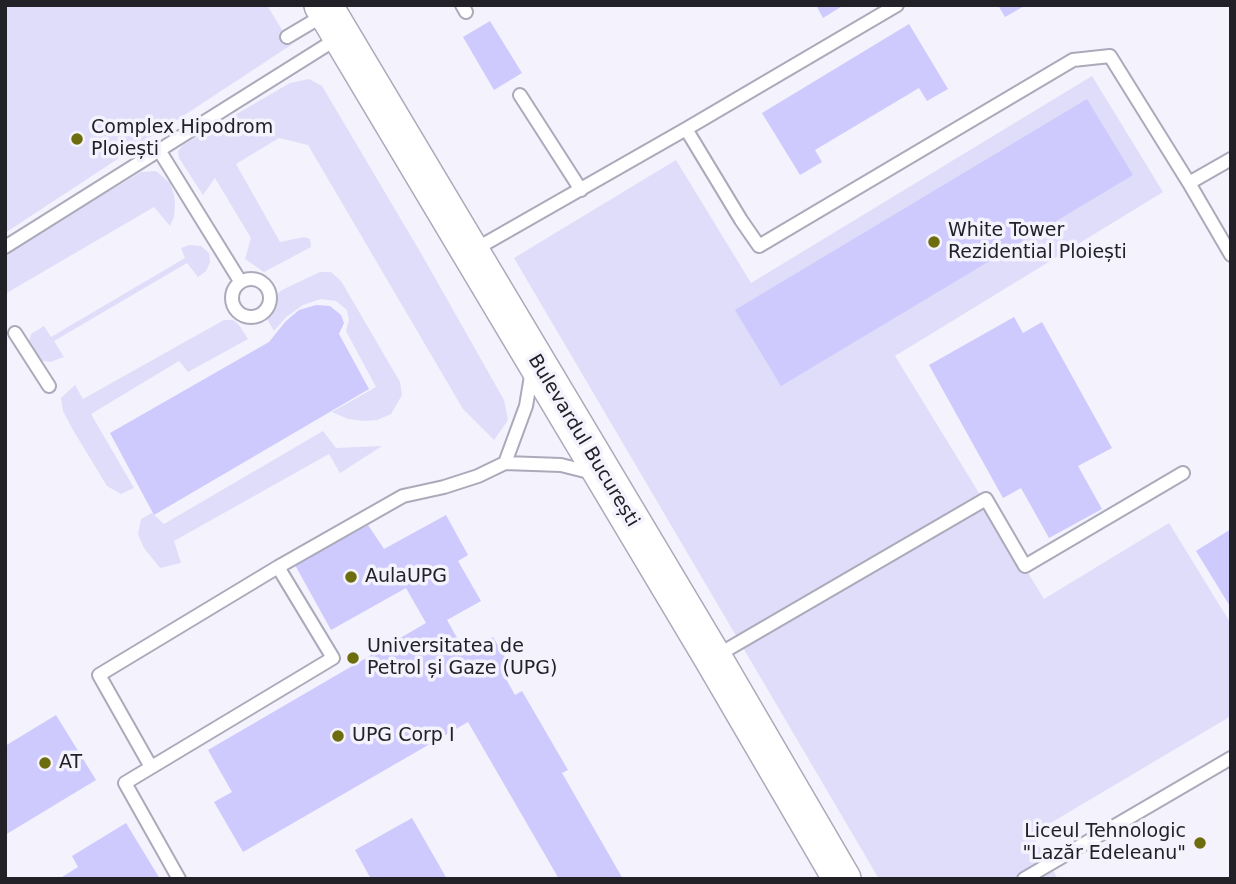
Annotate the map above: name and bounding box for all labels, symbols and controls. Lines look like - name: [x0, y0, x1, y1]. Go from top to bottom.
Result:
- place label: Complex Hipodrom Ploiești: [91, 117, 273, 161]
- marker: Complex Hipodrom Ploiești: [69, 131, 85, 147]
- place label: White Tower Rezidential Ploiești: [948, 220, 1127, 264]
- marker: White Tower Rezidential Ploiești: [926, 234, 942, 250]
- street label: Bulevardul București: [522, 351, 644, 531]
- place label: AulaUPG: [365, 566, 447, 588]
- marker: AulaUPG: [343, 569, 359, 585]
- place label: Universitatea de Petrol și Gaze (UPG): [367, 636, 557, 680]
- marker: Universitatea de Petrol și Gaze (UPG): [345, 650, 361, 666]
- place label: UPG Corp I: [352, 725, 455, 747]
- marker: UPG Corp I: [330, 728, 346, 744]
- place label: AT: [59, 752, 82, 774]
- marker: AT: [37, 755, 53, 771]
- place label: Liceul Tehnologic "Lazăr Edeleanu": [1022, 821, 1186, 865]
- marker: Liceul Tehnologic "Lazăr Edeleanu": [1192, 835, 1208, 851]

